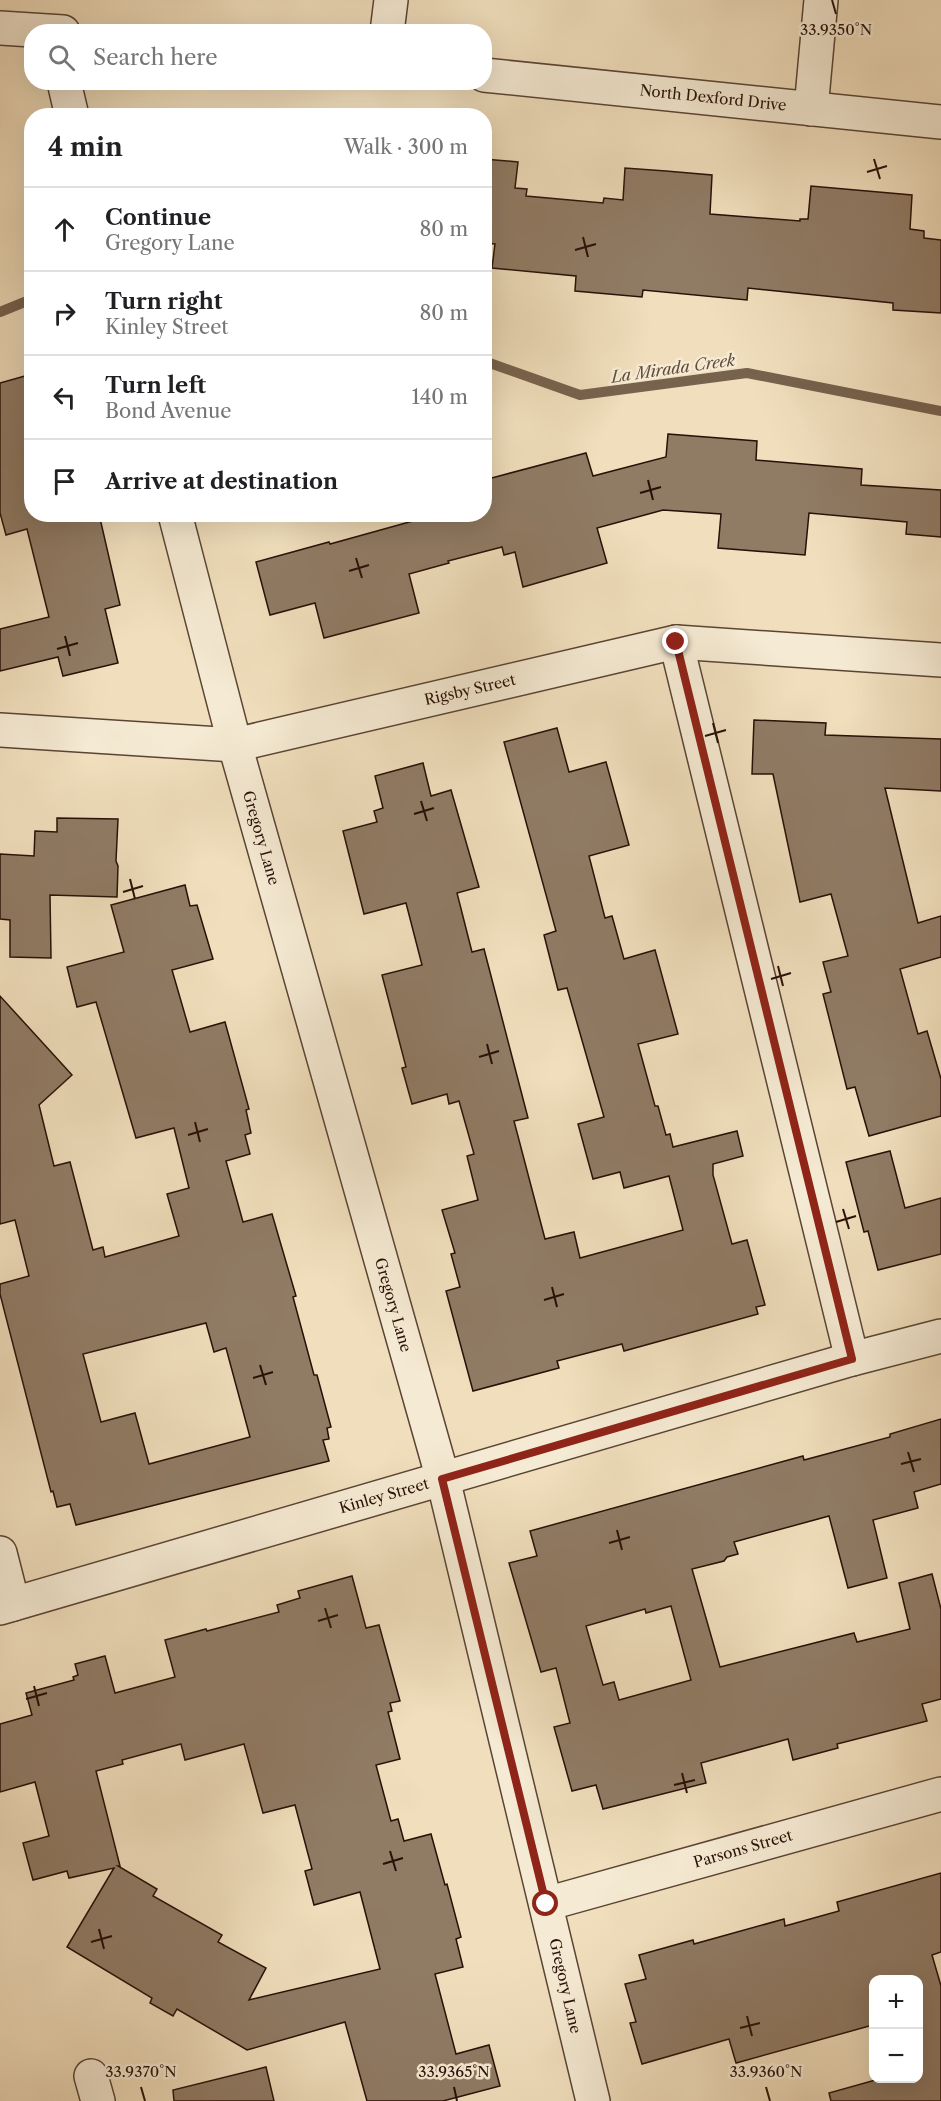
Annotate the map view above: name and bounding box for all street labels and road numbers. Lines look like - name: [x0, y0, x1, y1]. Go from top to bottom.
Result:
- street label: North Dexford Drive: [639, 80, 787, 115]
- street label: Rigsby Street: [422, 670, 518, 709]
- street label: Gregory Lane: [239, 788, 284, 887]
- street label: Gregory Lane: [371, 1255, 416, 1354]
- street label: Kinley Street: [337, 1473, 432, 1517]
- street label: Parsons Street: [691, 1825, 795, 1872]
- street label: Gregory Lane: [545, 1936, 586, 2035]

